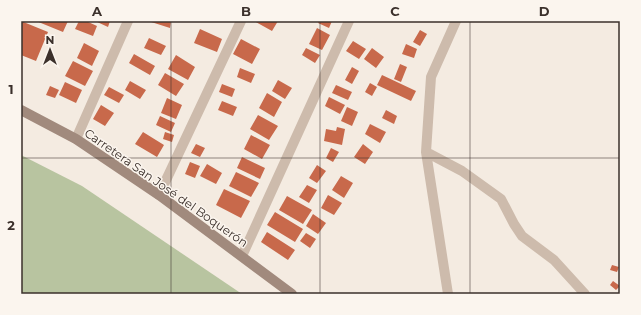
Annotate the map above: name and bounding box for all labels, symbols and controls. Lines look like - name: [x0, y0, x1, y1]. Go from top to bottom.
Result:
- text: A: [91, 3, 103, 19]
- text: B: [241, 3, 251, 19]
- text: C: [390, 3, 400, 19]
- text: D: [539, 3, 550, 19]
- north arrow: [30, 30, 70, 70]
- text: N: [46, 33, 54, 47]
- text: 1: [8, 81, 14, 97]
- street label: Carretera San José del Boquerón: [82, 125, 251, 250]
- text: 2: [7, 217, 15, 233]

